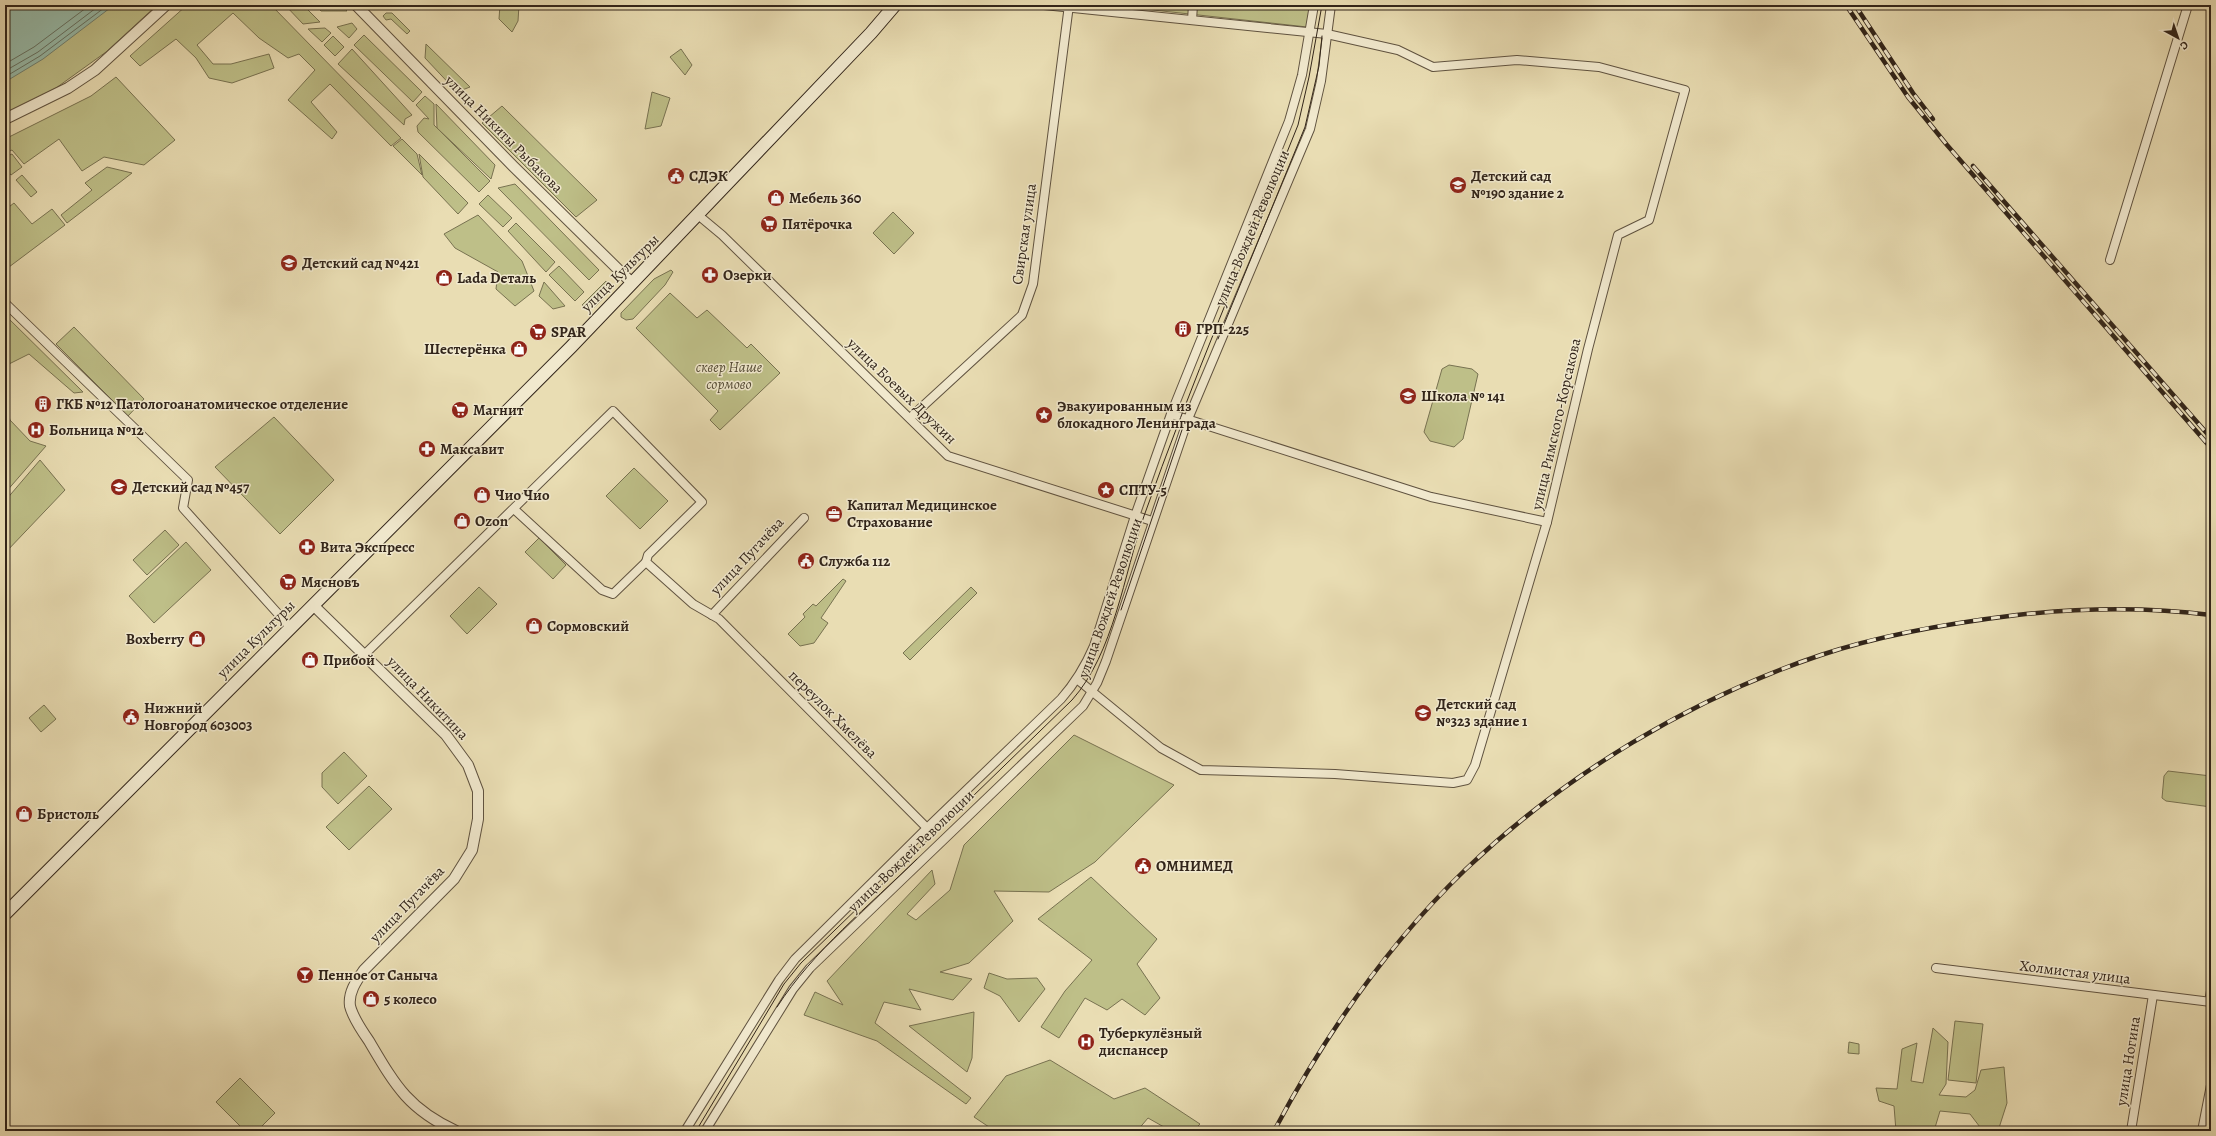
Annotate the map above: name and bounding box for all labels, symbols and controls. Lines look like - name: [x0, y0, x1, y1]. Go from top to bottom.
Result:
- north arrow: [2158, 18, 2198, 58]
- text: С: [2177, 37, 2192, 53]
- street label: улица Никиты Рыбакова: [440, 70, 568, 198]
- street label: улица Вождей Революции: [1210, 147, 1294, 310]
- public building icon: СДЭК: [666, 166, 686, 186]
- place label: СДЭК: [689, 166, 728, 186]
- place label: Детский сад №190 здание 2: [1471, 166, 1565, 203]
- school or university icon: Детский сад №190 здание 2: [1448, 175, 1468, 195]
- street label: Свирская улица: [1007, 182, 1041, 286]
- shop icon: Мебель 360: [766, 188, 786, 208]
- place label: Мебель 360: [789, 188, 862, 208]
- supermarket icon: Пятёрочка: [759, 214, 779, 234]
- place label: Пятёрочка: [782, 214, 853, 234]
- street label: улица Культуры: [576, 230, 663, 317]
- school or university icon: Детский сад №421: [279, 253, 299, 273]
- place label: Детский сад №421: [302, 253, 420, 273]
- pharmacy icon: Озерки: [700, 265, 720, 285]
- place label: Озерки: [723, 265, 772, 285]
- shop icon: Lada Dеталь: [434, 268, 454, 288]
- place label: Lada Dеталь: [457, 268, 536, 288]
- building icon: ГРП-225: [1173, 319, 1193, 339]
- place label: ГРП-225: [1196, 319, 1249, 339]
- supermarket icon: SPAR: [528, 322, 548, 342]
- place label: SPAR: [551, 322, 587, 342]
- street label: улица Боевых Дружин: [842, 333, 961, 449]
- street label: улица Римского-Корсакова: [1526, 336, 1586, 513]
- place label: Шестерёнка: [424, 339, 507, 359]
- shop icon: Шестерёнка: [509, 339, 529, 359]
- park label: сквер Наше сормово: [696, 357, 763, 394]
- school or university icon: Школа № 141: [1398, 386, 1418, 406]
- place label: Школа № 141: [1421, 386, 1506, 406]
- building icon: ГКБ №12 Патологоанатомическое отделение: [33, 394, 53, 414]
- place label: ГКБ №12 Патологоанатомическое отделение: [56, 394, 348, 414]
- place label: Эвакуированным из блокадного Ленинграда: [1057, 396, 1217, 433]
- supermarket icon: Магнит: [450, 400, 470, 420]
- place label: Магнит: [473, 400, 524, 420]
- place icon: Эвакуированным из блокадного Ленинграда: [1034, 405, 1054, 425]
- hospital icon: Больница №12: [26, 420, 46, 440]
- place label: Больница №12: [49, 420, 145, 440]
- pharmacy icon: Максавит: [417, 439, 437, 459]
- place label: Максавит: [440, 439, 504, 459]
- school or university icon: Детский сад №457: [109, 477, 129, 497]
- place label: Детский сад №457: [132, 477, 250, 497]
- place icon: СПТУ-5: [1096, 480, 1116, 500]
- place label: СПТУ-5: [1119, 480, 1167, 500]
- shop icon: Чио Чио: [472, 485, 492, 505]
- place label: Чио Чио: [495, 485, 550, 505]
- place label: Капитал Медицинское Страхование: [847, 495, 997, 532]
- office icon: Капитал Медицинское Страхование: [824, 504, 844, 524]
- shop icon: Ozon: [452, 511, 472, 531]
- place label: Ozon: [475, 511, 509, 531]
- street label: улица Пугачёва: [705, 513, 788, 600]
- street label: улица Вождей Революции: [1073, 515, 1147, 682]
- pharmacy icon: Вита Экспресс: [297, 537, 317, 557]
- place label: Вита Экспресс: [320, 537, 415, 557]
- public building icon: Служба 112: [796, 551, 816, 571]
- place label: Служба 112: [819, 551, 891, 571]
- supermarket icon: Мясновъ: [278, 572, 298, 592]
- place label: Мясновъ: [301, 572, 359, 592]
- street label: улица Культуры: [212, 596, 299, 683]
- shop icon: Сормовский: [524, 616, 544, 636]
- place label: Сормовский: [547, 616, 629, 636]
- place label: Boxberry: [126, 629, 185, 649]
- shop icon: Boxberry: [187, 629, 207, 649]
- shop icon: Прибой: [300, 650, 320, 670]
- place label: Прибой: [323, 650, 375, 670]
- street label: улица Никитина: [382, 651, 473, 744]
- street label: переулок Хмелёва: [784, 665, 882, 763]
- place label: Детский сад №323 здание 1: [1436, 694, 1528, 731]
- place label: Нижний Новгород 603003: [144, 698, 252, 735]
- school or university icon: Детский сад №323 здание 1: [1413, 703, 1433, 723]
- public building icon: Нижний Новгород 603003: [121, 707, 141, 727]
- street label: улица Вождей Революции: [843, 785, 979, 917]
- shop icon: Бристоль: [14, 804, 34, 824]
- place label: Бристоль: [37, 804, 99, 824]
- public building icon: ОМНИМЕД: [1133, 856, 1153, 876]
- place label: ОМНИМЕД: [1156, 856, 1233, 876]
- street label: улица Пугачёва: [365, 861, 449, 947]
- street label: Холмистая улица: [2018, 955, 2132, 989]
- bar icon: Пенное от Саныча: [295, 965, 315, 985]
- place label: Пенное от Саныча: [318, 965, 439, 985]
- shop icon: 5 колесо: [361, 989, 381, 1009]
- place label: 5 колесо: [384, 989, 437, 1009]
- street label: улица Ногина: [2111, 1015, 2145, 1108]
- place label: Туберкулёзный диспансер: [1098, 1023, 1202, 1060]
- hospital icon: Туберкулёзный диспансер: [1076, 1032, 1096, 1052]

